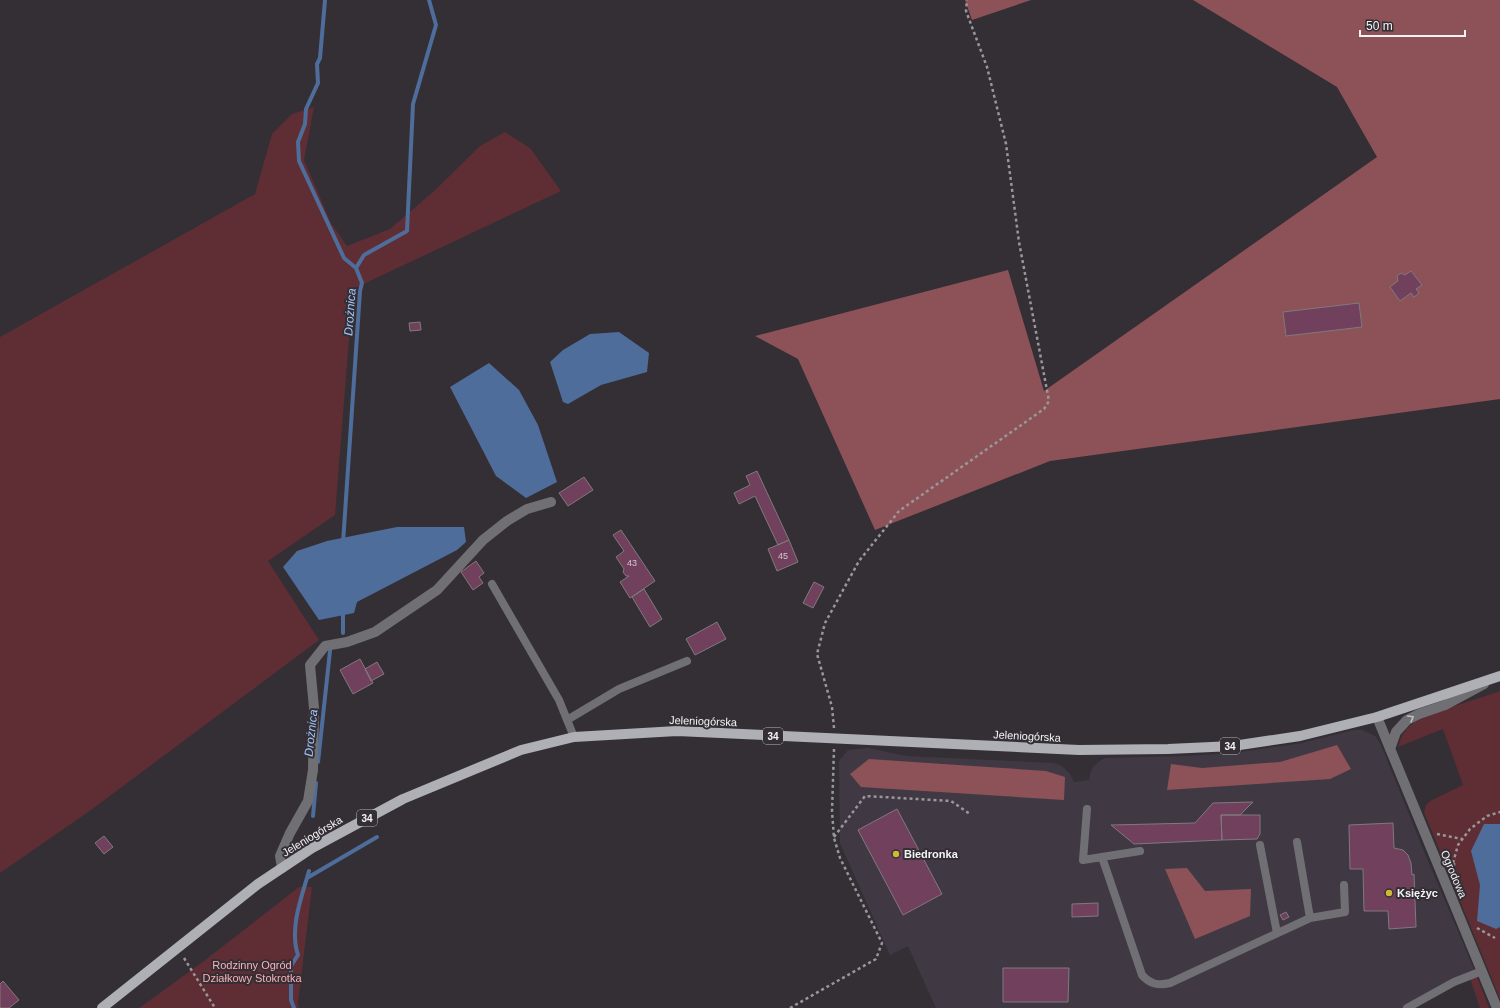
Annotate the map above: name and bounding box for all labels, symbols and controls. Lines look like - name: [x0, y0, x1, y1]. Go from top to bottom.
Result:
- scale bar: [1360, 12, 1465, 38]
- text: 50 m: [1366, 19, 1393, 33]
- water label: Drożnica: [341, 288, 359, 336]
- house number: 45: [778, 551, 788, 561]
- house number: 43: [627, 558, 637, 568]
- water label: Drożnica: [302, 708, 320, 757]
- street label: Jeleniogórska: [669, 714, 738, 728]
- one-way arrow: [1407, 716, 1414, 723]
- road number: 34: [763, 728, 783, 744]
- street label: Jeleniogórska: [993, 728, 1062, 744]
- road number: 34: [1220, 738, 1240, 754]
- road number: 34: [357, 810, 377, 826]
- street label: Jeleniogórska: [280, 813, 345, 859]
- place label: Biedronka: [904, 848, 959, 860]
- street label: Ogrodowa: [1439, 848, 1470, 901]
- marker: Biedronka: [891, 849, 901, 859]
- place label: Księżyc: [1397, 887, 1438, 899]
- marker: Księżyc: [1384, 888, 1394, 898]
- park label: Rodzinny Ogród Działkowy Stokrotka: [202, 959, 302, 984]

